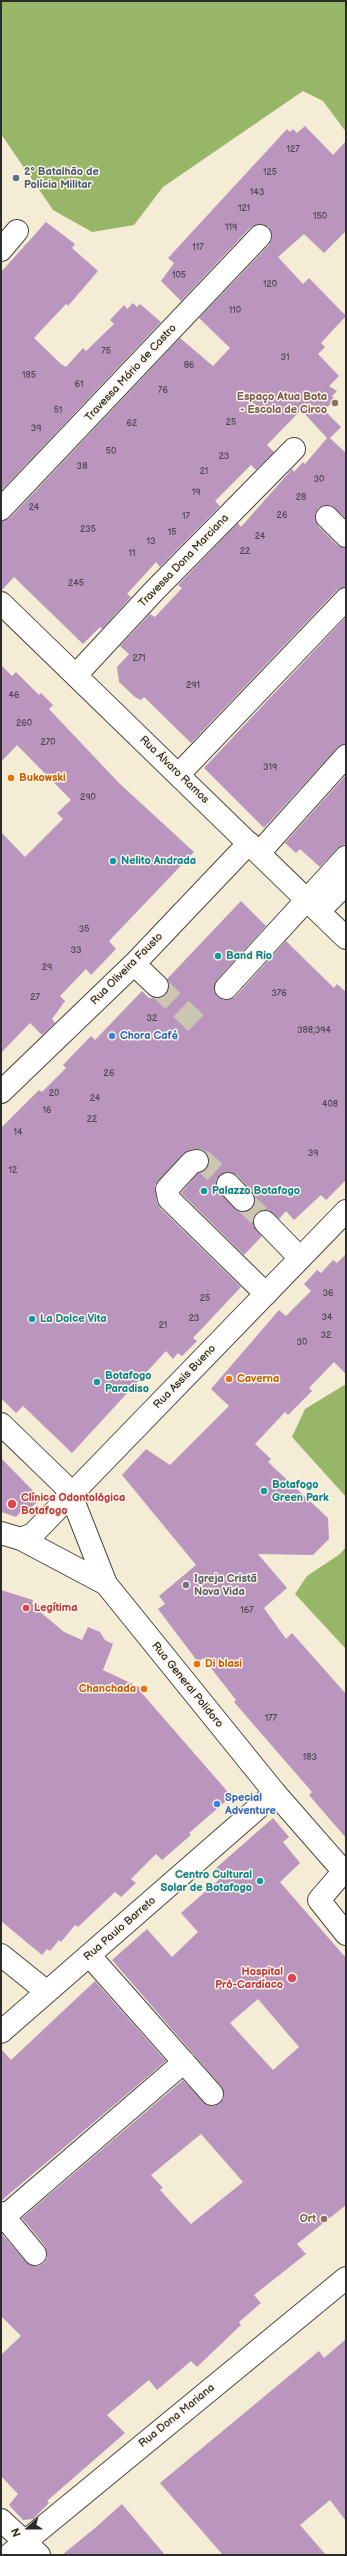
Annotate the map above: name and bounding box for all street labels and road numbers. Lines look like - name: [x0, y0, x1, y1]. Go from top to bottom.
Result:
- street label: Travessa Mário de Castro: [83, 322, 179, 424]
- street label: Travessa Dona Marciana: [136, 512, 232, 610]
- street label: Rua Álvaro Ramos: [136, 733, 212, 807]
- street label: Rua Oliveira Fausto: [88, 930, 166, 1008]
- street label: Rua Assis Bueno: [151, 1342, 219, 1412]
- street label: Rua General Polidoro: [148, 1640, 226, 1730]
- street label: Rua Paulo Barreto: [81, 1894, 159, 1964]
- street label: Rua Dona Mariana: [136, 2381, 218, 2451]

